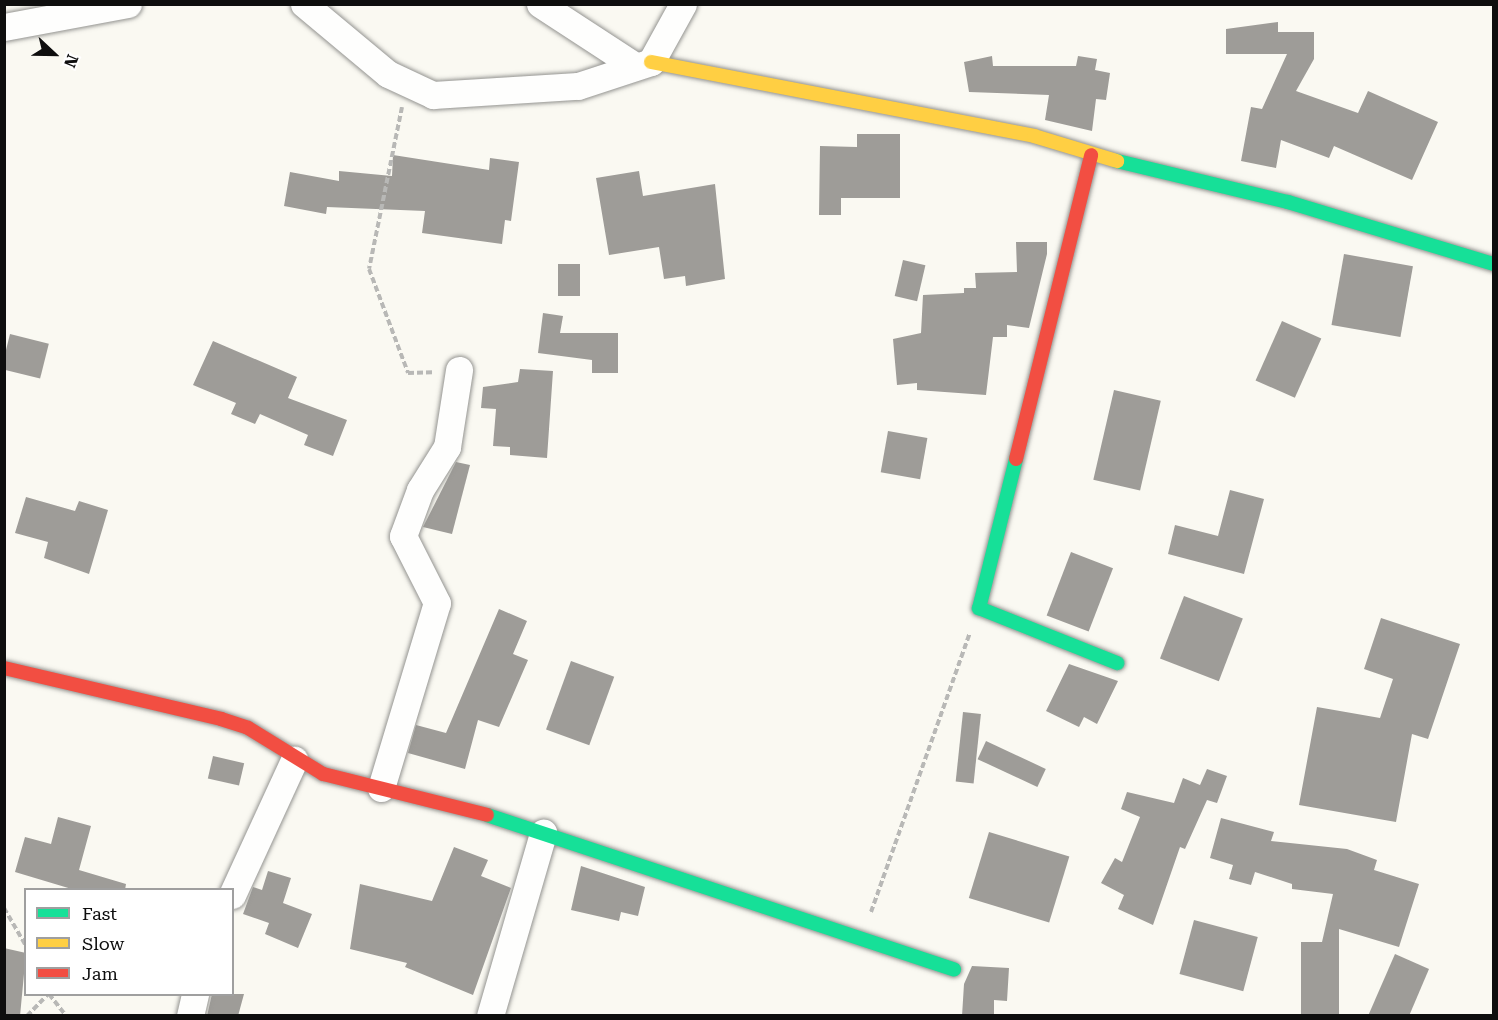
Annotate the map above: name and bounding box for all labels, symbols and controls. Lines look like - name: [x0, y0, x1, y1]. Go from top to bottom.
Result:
- north arrow: [24, 24, 84, 84]
- text: N: [60, 52, 82, 70]
- legend: [24, 888, 234, 996]
- text: Fast: [82, 903, 117, 924]
- text: Slow: [82, 933, 124, 954]
- text: Jam: [82, 963, 118, 984]

